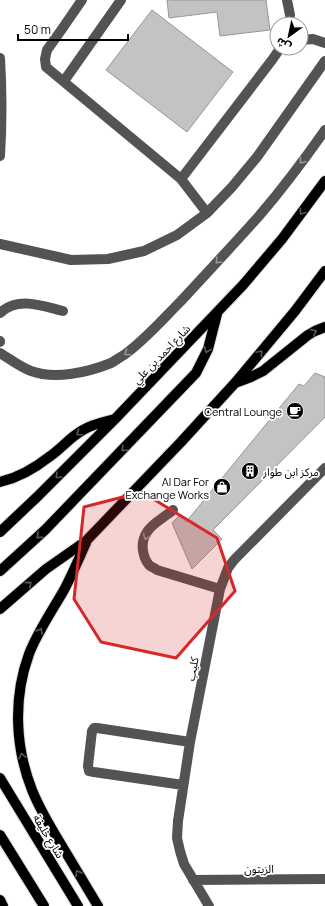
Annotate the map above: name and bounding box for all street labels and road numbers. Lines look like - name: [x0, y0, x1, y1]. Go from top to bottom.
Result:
- street label: شارع احمد بن علي: [129, 321, 195, 389]
- street label: كليب: [182, 655, 202, 682]
- street label: شارع خليفة: [29, 811, 68, 861]
- street label: الزيتون: [244, 861, 274, 876]

